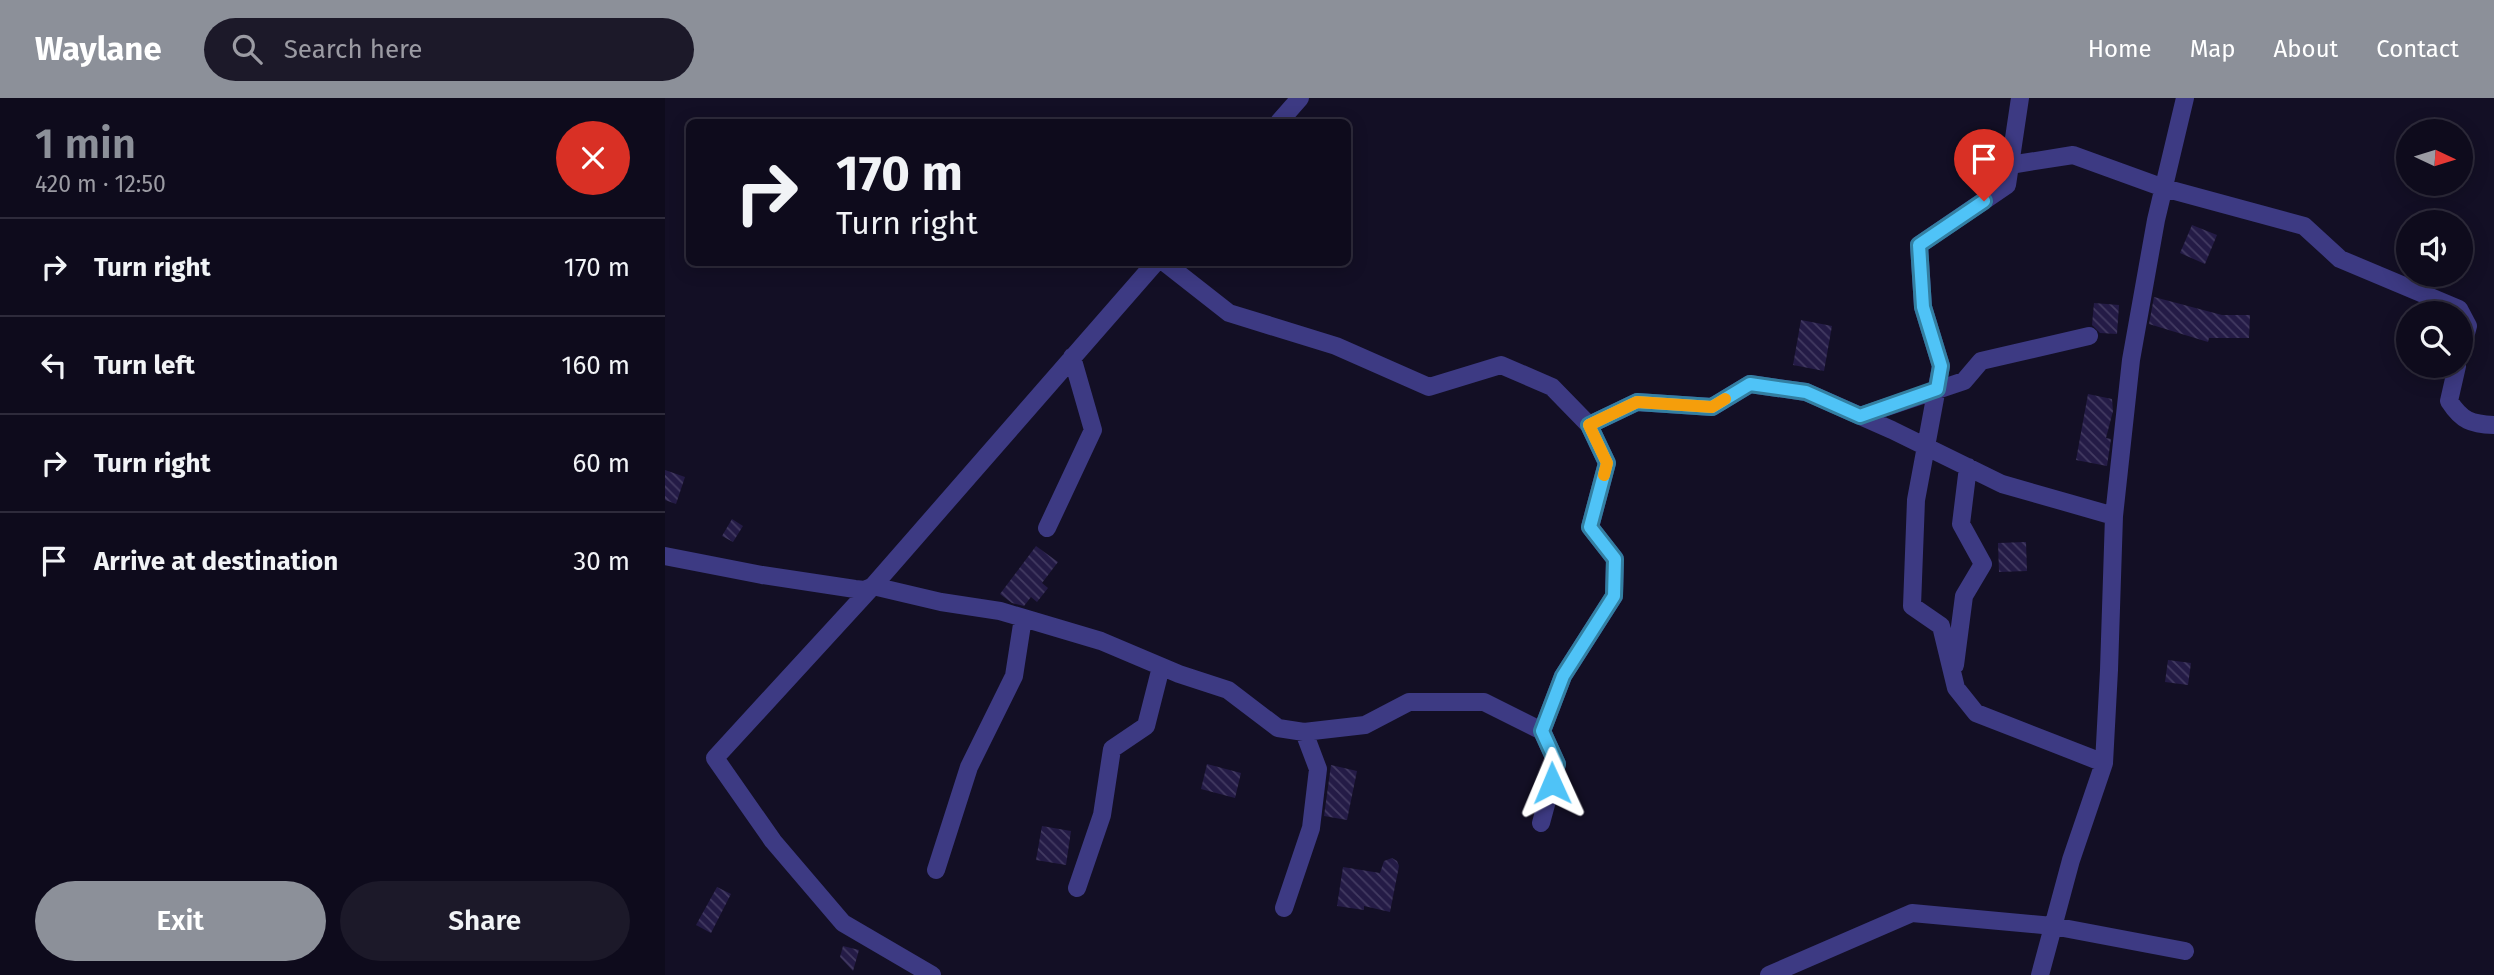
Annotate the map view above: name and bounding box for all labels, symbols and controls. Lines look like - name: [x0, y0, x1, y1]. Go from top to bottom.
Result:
- search box: [204, 18, 694, 81]
- text: Waylane: [35, 29, 162, 69]
- icon: search: [228, 30, 266, 68]
- text: Search here: [284, 34, 423, 65]
- text: Home: [2088, 35, 2152, 63]
- text: Map: [2190, 35, 2236, 63]
- text: About: [2274, 35, 2338, 63]
- text: Contact: [2376, 35, 2459, 63]
- text: 1 min: [35, 119, 136, 169]
- north arrow: [2396, 119, 2473, 196]
- map controls: [2396, 119, 2473, 378]
- button: close: [556, 121, 630, 195]
- pin: [1954, 129, 2014, 201]
- icon: arrive: [1965, 140, 2003, 178]
- text: 170 m: [836, 144, 963, 203]
- icon: right: [721, 147, 812, 238]
- text: 420 m · 12:50: [35, 170, 166, 198]
- text: Turn right: [836, 204, 978, 242]
- button: sound: [2396, 210, 2473, 287]
- icon: right: [35, 248, 73, 286]
- text: Turn right: [94, 252, 211, 283]
- text: 170 m: [564, 252, 630, 283]
- button: search: [2396, 301, 2473, 378]
- icon: left: [35, 346, 73, 384]
- text: Turn left: [94, 350, 195, 381]
- text: 160 m: [561, 350, 630, 381]
- icon: right: [35, 444, 73, 482]
- text: Turn right: [94, 448, 211, 479]
- text: 60 m: [572, 448, 630, 479]
- icon: arrive: [35, 542, 73, 580]
- text: Arrive at destination: [94, 546, 338, 577]
- text: 30 m: [573, 546, 630, 577]
- position arrow: [1515, 746, 1589, 820]
- button: Exit: [35, 881, 326, 961]
- button: Share: [340, 881, 630, 961]

